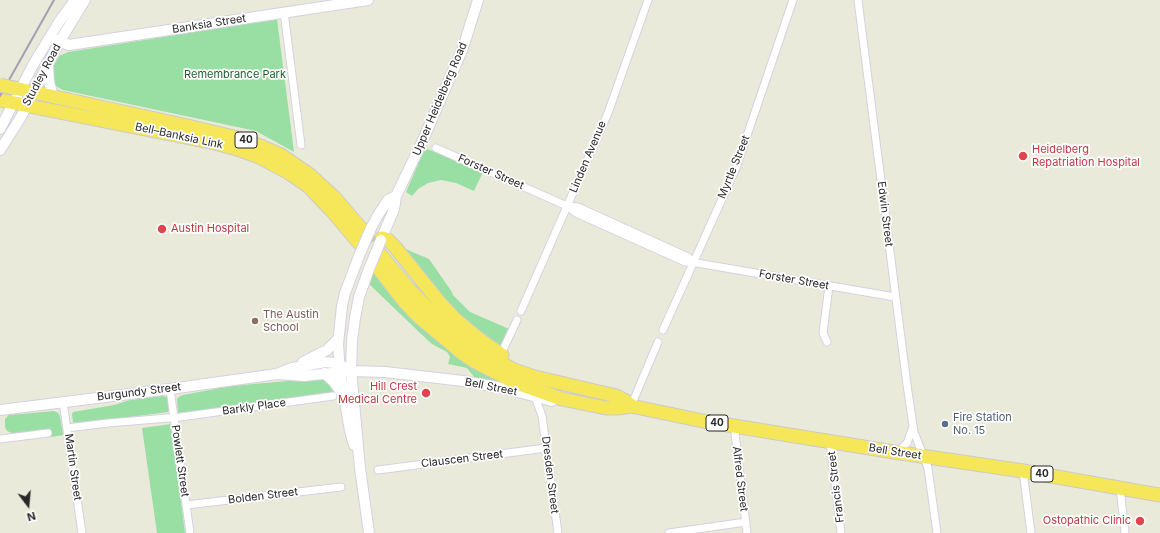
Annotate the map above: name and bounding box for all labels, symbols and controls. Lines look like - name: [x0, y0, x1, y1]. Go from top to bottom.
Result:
- street label: Banksia Street: [171, 12, 247, 36]
- street label: Upper Heidelberg Road: [410, 40, 470, 158]
- street label: Studley Road: [20, 42, 64, 108]
- park label: Remembrance Park: [184, 68, 286, 82]
- street label: Linden Avenue: [567, 119, 609, 195]
- street label: Bell–Banksia Link: [134, 120, 224, 152]
- road number: 40: [235, 132, 257, 148]
- street label: Myrtle Street: [715, 133, 753, 201]
- place label: Heidelberg Repatriation Hospital: [1032, 143, 1140, 169]
- marker: Heidelberg Repatriation Hospital: [1017, 150, 1029, 162]
- street label: Forster Street: [456, 152, 526, 192]
- street label: Edwin Street: [874, 181, 896, 247]
- place label: Austin Hospital: [171, 222, 249, 236]
- marker: Austin Hospital: [156, 223, 168, 235]
- street label: Forster Street: [758, 267, 830, 293]
- place label: The Austin School: [263, 308, 319, 334]
- marker: The Austin School: [250, 316, 260, 326]
- street label: Bell Street: [464, 375, 518, 399]
- street label: Burgundy Street: [96, 380, 182, 404]
- place label: Hill Crest Medical Centre: [338, 380, 417, 406]
- marker: Hill Crest Medical Centre: [420, 387, 432, 399]
- street label: Barkly Place: [221, 396, 287, 418]
- place label: Fire Station No. 15: [953, 411, 1012, 437]
- road number: 40: [706, 415, 728, 431]
- marker: Fire Station No. 15: [940, 419, 950, 429]
- street label: Powlett Street: [168, 424, 192, 498]
- street label: Martin Street: [62, 433, 84, 501]
- street label: Dresden Street: [539, 436, 561, 514]
- street label: Bell Street: [868, 441, 922, 463]
- street label: Alfred Street: [729, 446, 751, 512]
- street label: Clauscen Street: [420, 447, 504, 471]
- street label: Francis Street: [825, 451, 847, 523]
- road number: 40: [1031, 466, 1053, 482]
- north arrow: [8, 485, 48, 525]
- street label: Bolden Street: [227, 485, 299, 507]
- text: N: [25, 509, 37, 524]
- place label: Ostopathic Clinic: [1043, 514, 1131, 528]
- marker: Ostopathic Clinic: [1134, 515, 1146, 527]

